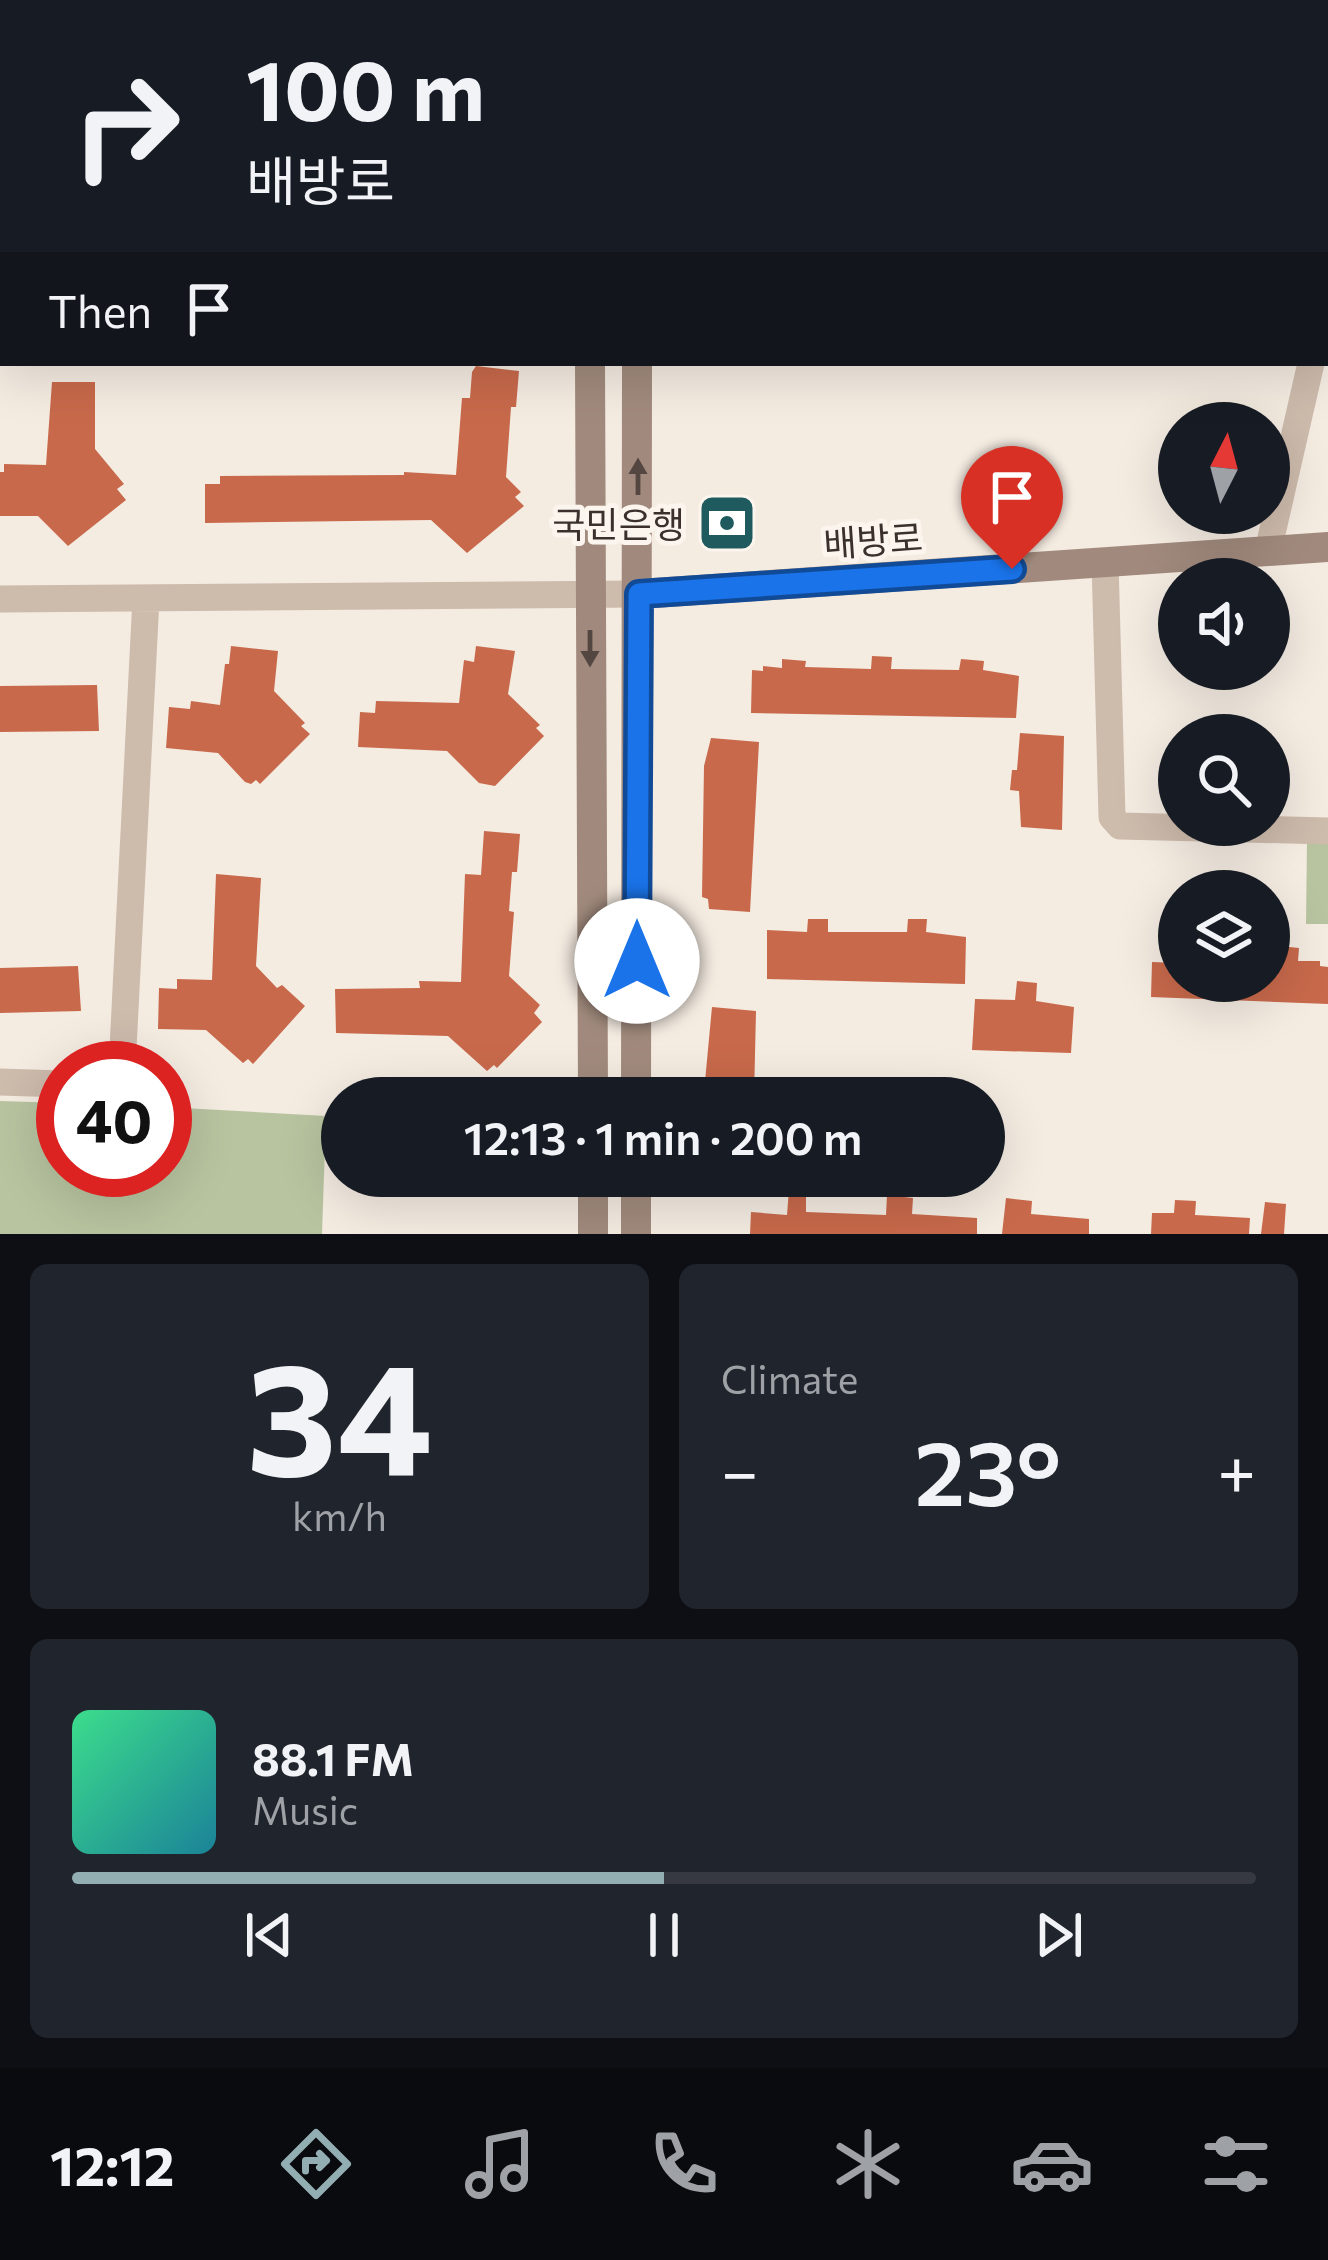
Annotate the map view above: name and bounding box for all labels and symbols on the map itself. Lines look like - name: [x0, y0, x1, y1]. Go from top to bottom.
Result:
- north arrow: [1158, 402, 1290, 534]
- pin: [961, 446, 1063, 569]
- one-way arrow: [628, 457, 648, 495]
- bank icon: 국민은행: [696, 492, 758, 554]
- place label: 국민은행: [553, 501, 685, 545]
- street label: 배방로: [822, 514, 924, 564]
- one-way arrow: [580, 630, 599, 668]
- position arrow: [574, 898, 700, 1024]
- speed limit sign: 40: [36, 1041, 192, 1197]

